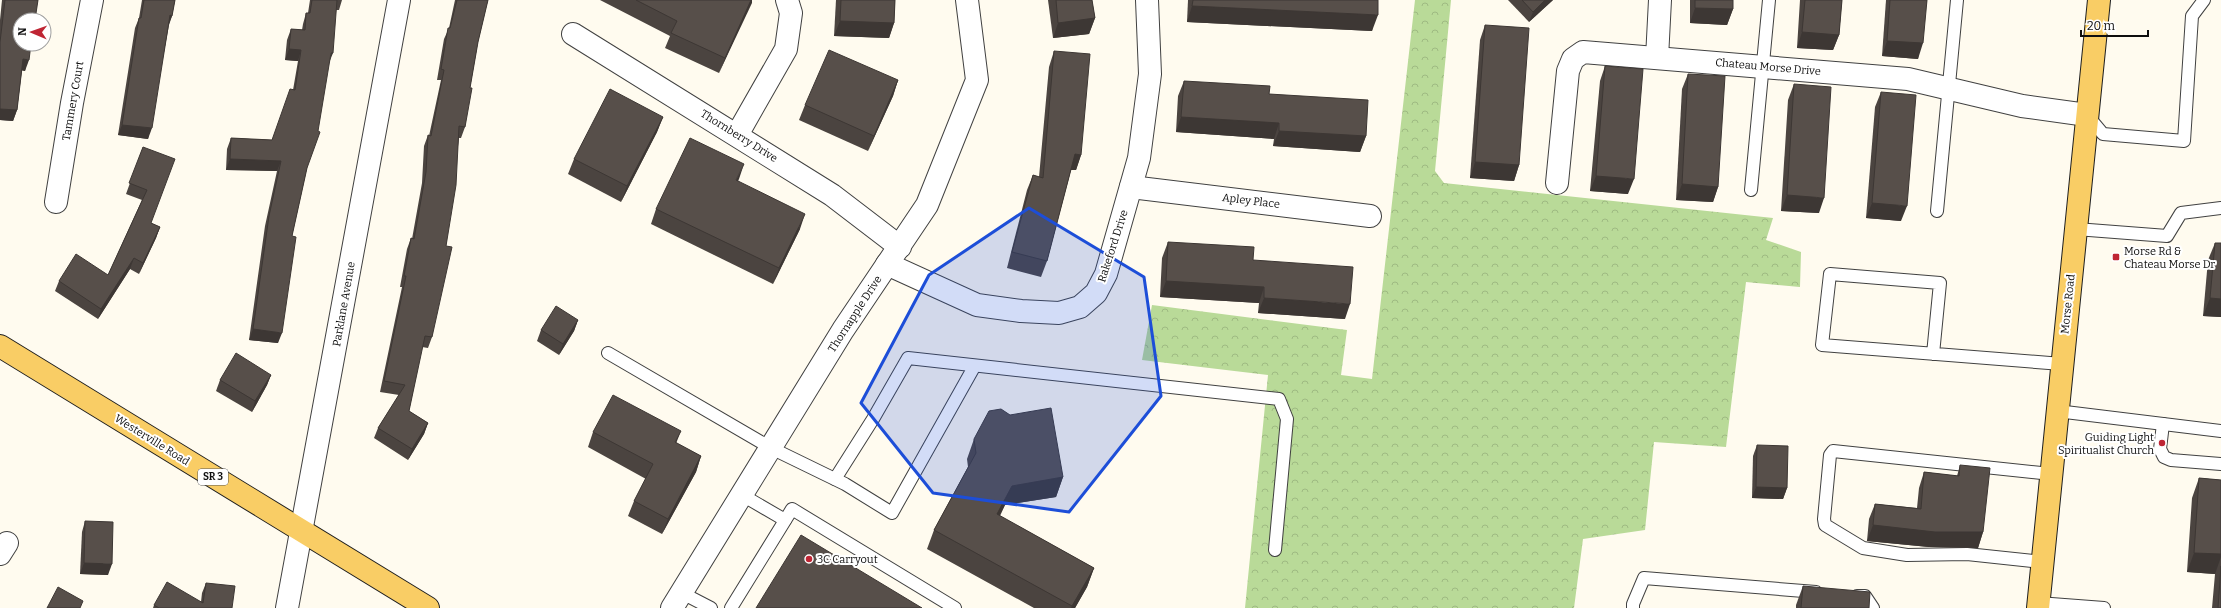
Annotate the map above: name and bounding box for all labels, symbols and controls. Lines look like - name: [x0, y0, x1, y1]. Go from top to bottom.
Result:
- north arrow: [12, 12, 52, 52]
- scale bar: [2081, 12, 2148, 38]
- text: 20 m: [2087, 19, 2116, 33]
- text: N: [16, 27, 29, 36]
- street label: Chateau Morse Drive: [1715, 56, 1821, 78]
- street label: Tammery Court: [60, 60, 86, 142]
- street label: Thornberry Drive: [698, 107, 780, 165]
- street label: Apley Place: [1221, 191, 1281, 211]
- street label: Rakeford Drive: [1095, 208, 1131, 284]
- place label: Morse Rd & Chateau Morse Dr: [2124, 245, 2215, 271]
- marker: Morse Rd & Chateau Morse Dr: [2111, 252, 2121, 262]
- street label: Parklane Avenue: [330, 261, 358, 347]
- street label: Thornapple Drive: [825, 273, 885, 355]
- street label: Morse Road: [2058, 273, 2078, 335]
- street label: Westerville Road: [112, 412, 192, 469]
- place label: Guiding Light Spiritualist Church: [2058, 431, 2154, 457]
- marker: Guiding Light Spiritualist Church: [2157, 438, 2167, 448]
- road number: SR 3: [198, 469, 228, 485]
- place label: 3C Carryout: [817, 553, 878, 566]
- marker: 3C Carryout: [804, 554, 814, 564]

